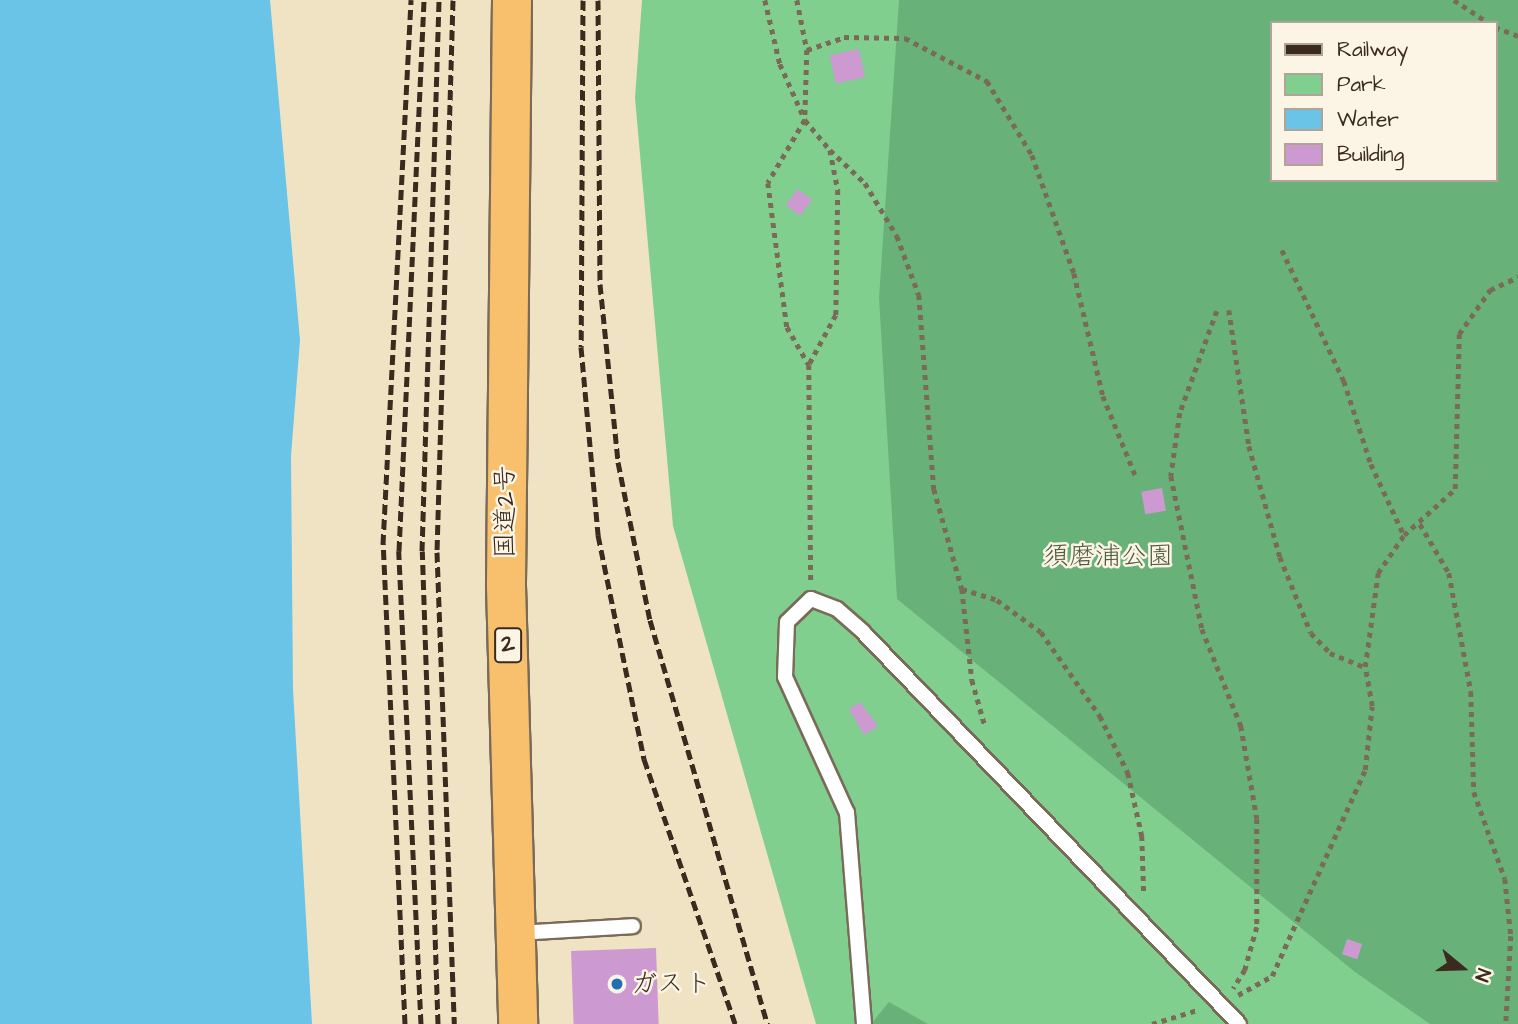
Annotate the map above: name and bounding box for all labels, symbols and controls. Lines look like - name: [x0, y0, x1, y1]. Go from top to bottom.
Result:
- legend: [1270, 21, 1497, 182]
- text: Railway: [1337, 35, 1408, 64]
- text: Park: [1337, 70, 1386, 99]
- text: Water: [1337, 105, 1399, 134]
- text: Building: [1337, 140, 1404, 169]
- street label: 国道2号: [490, 466, 522, 558]
- park label: 須磨浦公園: [1043, 541, 1173, 573]
- road number: 2: [494, 624, 522, 666]
- north arrow: [1427, 933, 1497, 1003]
- text: N: [1468, 965, 1497, 985]
- place label: ガスト: [631, 968, 709, 1000]
- marker: ガスト: [609, 976, 625, 992]

